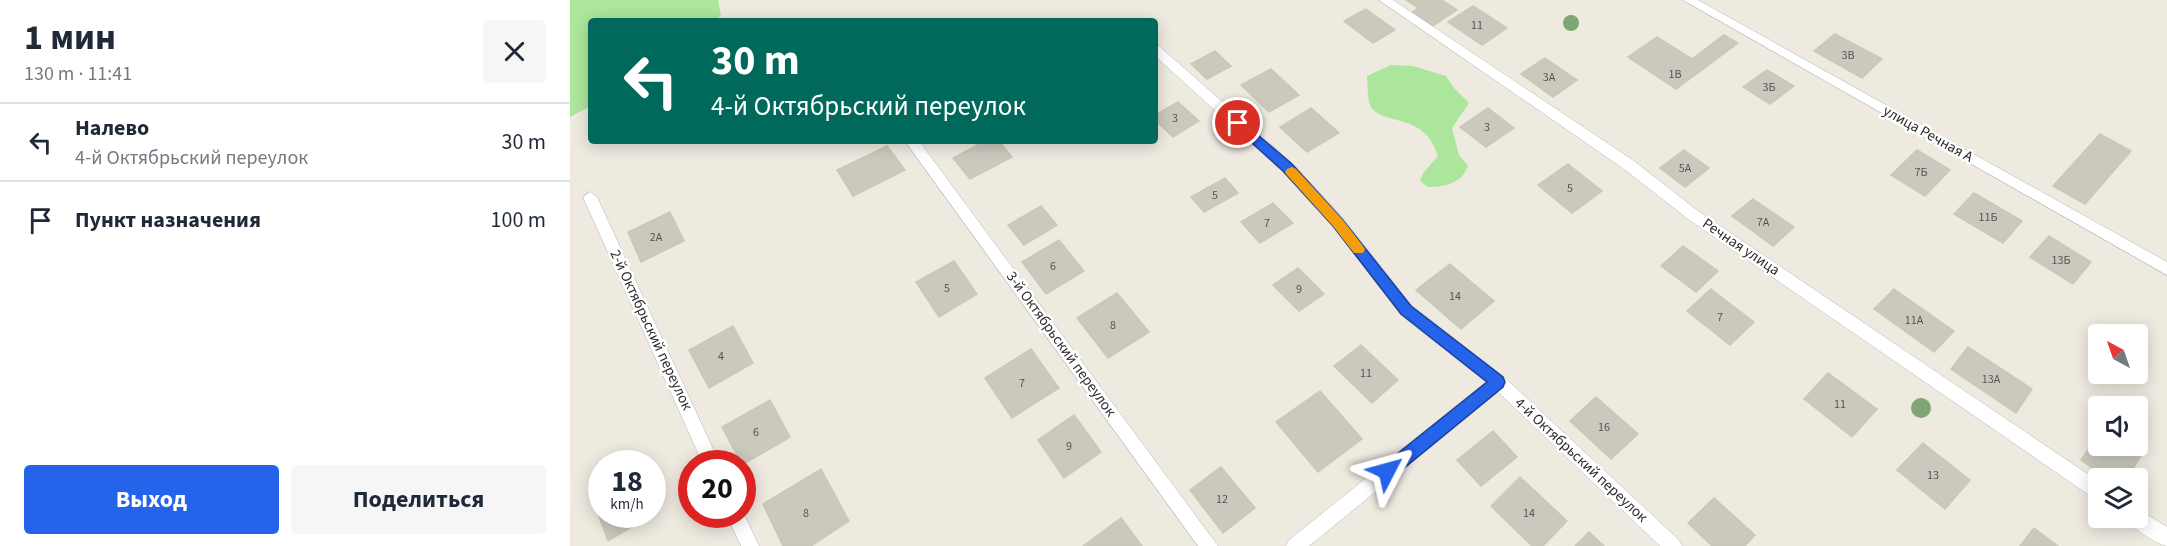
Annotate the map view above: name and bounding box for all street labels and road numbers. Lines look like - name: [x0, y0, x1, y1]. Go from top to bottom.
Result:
- street label: улица Речная А: [1879, 100, 1978, 168]
- street label: Речная улица: [1698, 213, 1784, 281]
- street label: 2-й Октябрьский переулок: [605, 246, 698, 414]
- street label: 3-й Октябрьский переулок: [1001, 267, 1121, 421]
- street label: 4-й Октябрьский переулок: [1510, 393, 1653, 528]

